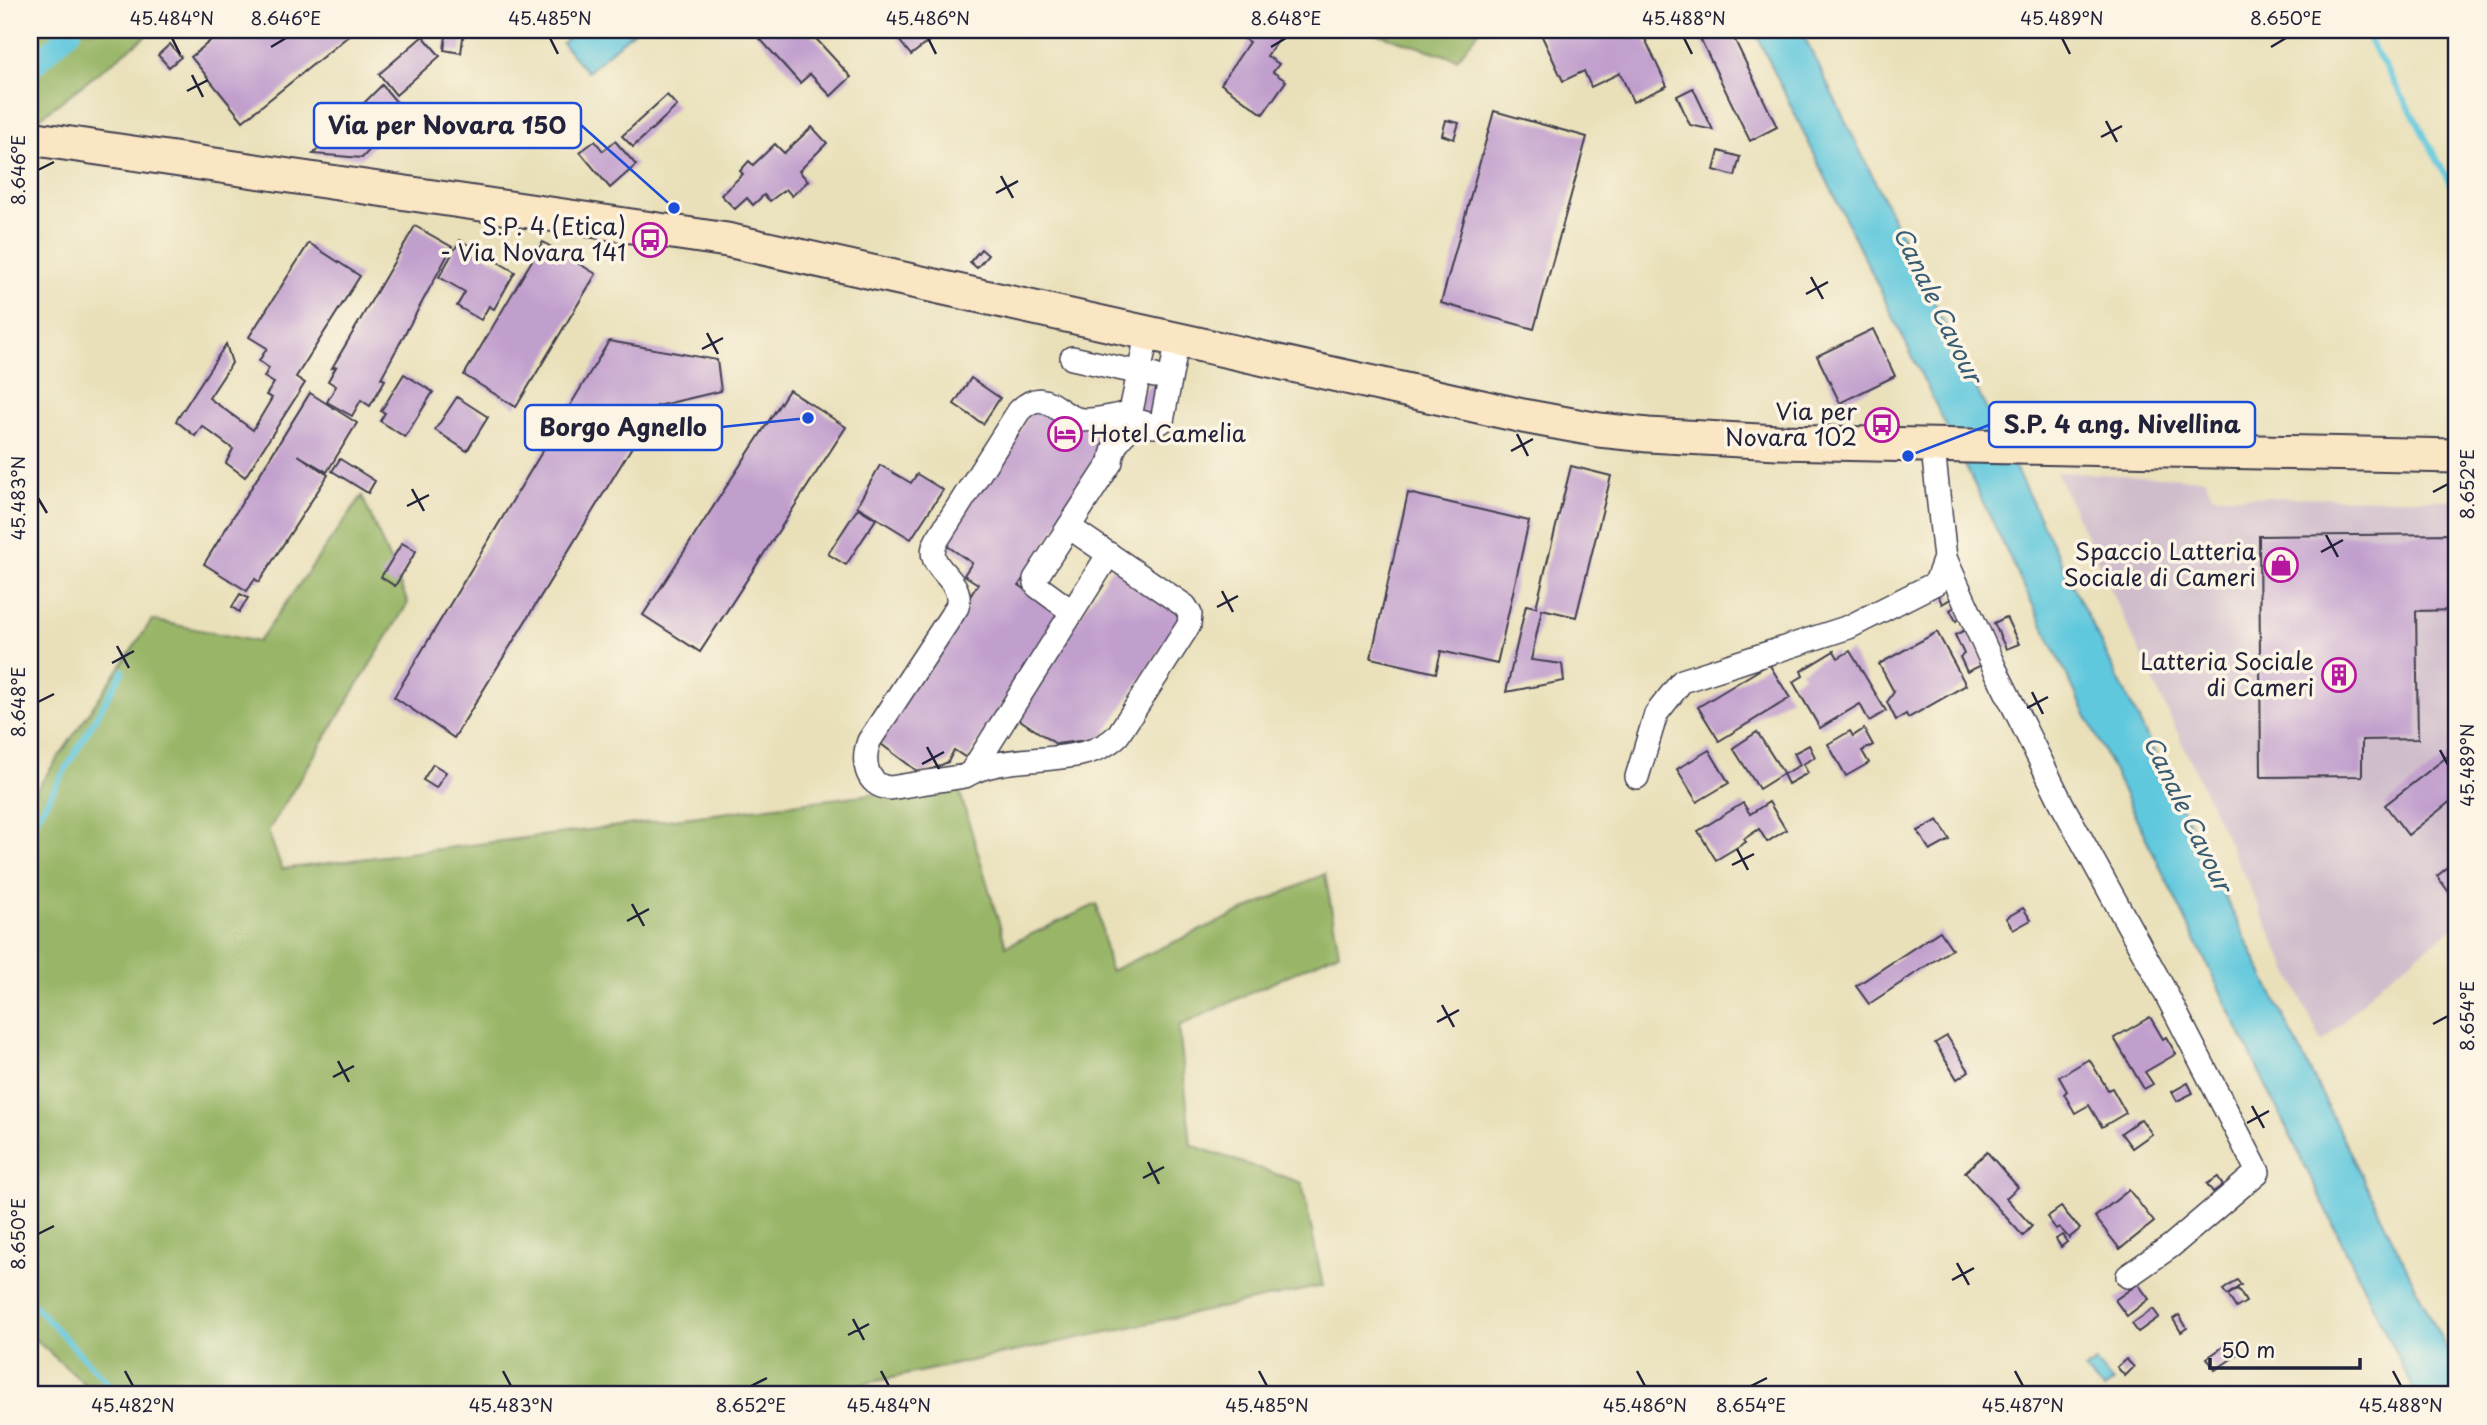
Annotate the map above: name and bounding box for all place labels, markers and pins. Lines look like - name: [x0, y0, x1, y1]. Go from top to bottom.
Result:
- callout: Via per Novara 150: [314, 103, 581, 148]
- place label: S.P. 4 (Etica) - Via Novara 141: [440, 208, 626, 269]
- bus stop icon: S.P. 4 (Etica) - Via Novara 141: [631, 221, 669, 259]
- place label: Via per Novara 102: [1725, 393, 1857, 454]
- callout: S.P. 4 ang. Nivellina: [1989, 402, 2255, 447]
- callout: Borgo Agnello: [525, 405, 722, 450]
- bus stop icon: Via per Novara 102: [1863, 406, 1901, 444]
- hotel icon: Hotel Camelia: [1046, 415, 1084, 453]
- place label: Hotel Camelia: [1090, 415, 1246, 450]
- place label: Spaccio Latteria Sociale di Cameri: [2064, 533, 2257, 594]
- shop icon: Spaccio Latteria Sociale di Cameri: [2262, 546, 2300, 584]
- place label: Latteria Sociale di Cameri: [2140, 643, 2314, 704]
- building icon: Latteria Sociale di Cameri: [2320, 656, 2358, 694]

